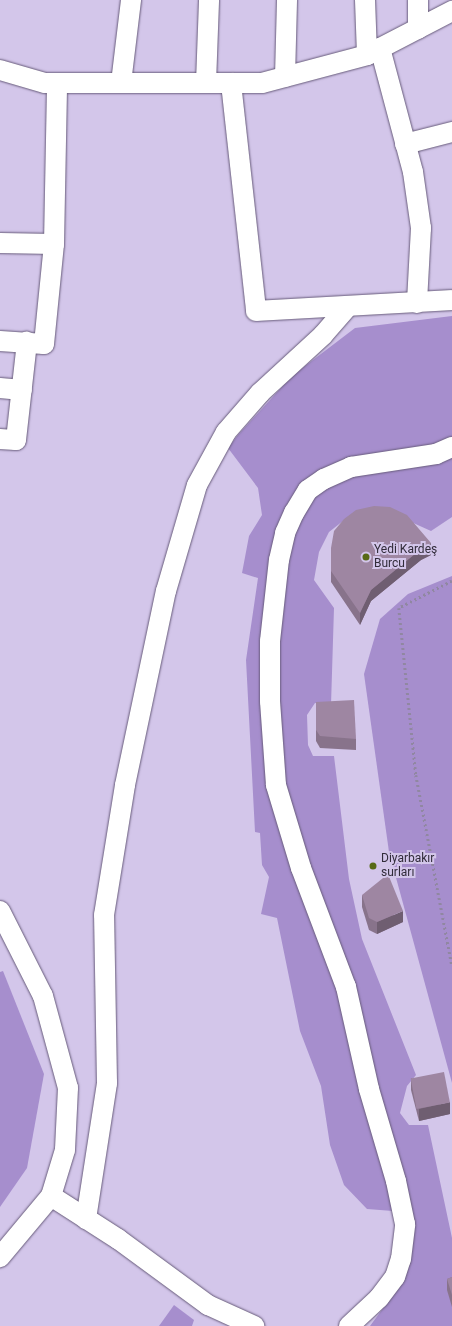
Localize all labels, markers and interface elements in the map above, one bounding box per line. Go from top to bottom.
place label: Yedi Kardeş Burcu [374,543,437,571]
marker: Yedi Kardeş Burcu [361,552,371,562]
place label: Diyarbakır surları [381,852,434,880]
marker: Diyarbakır surları [368,861,378,871]

